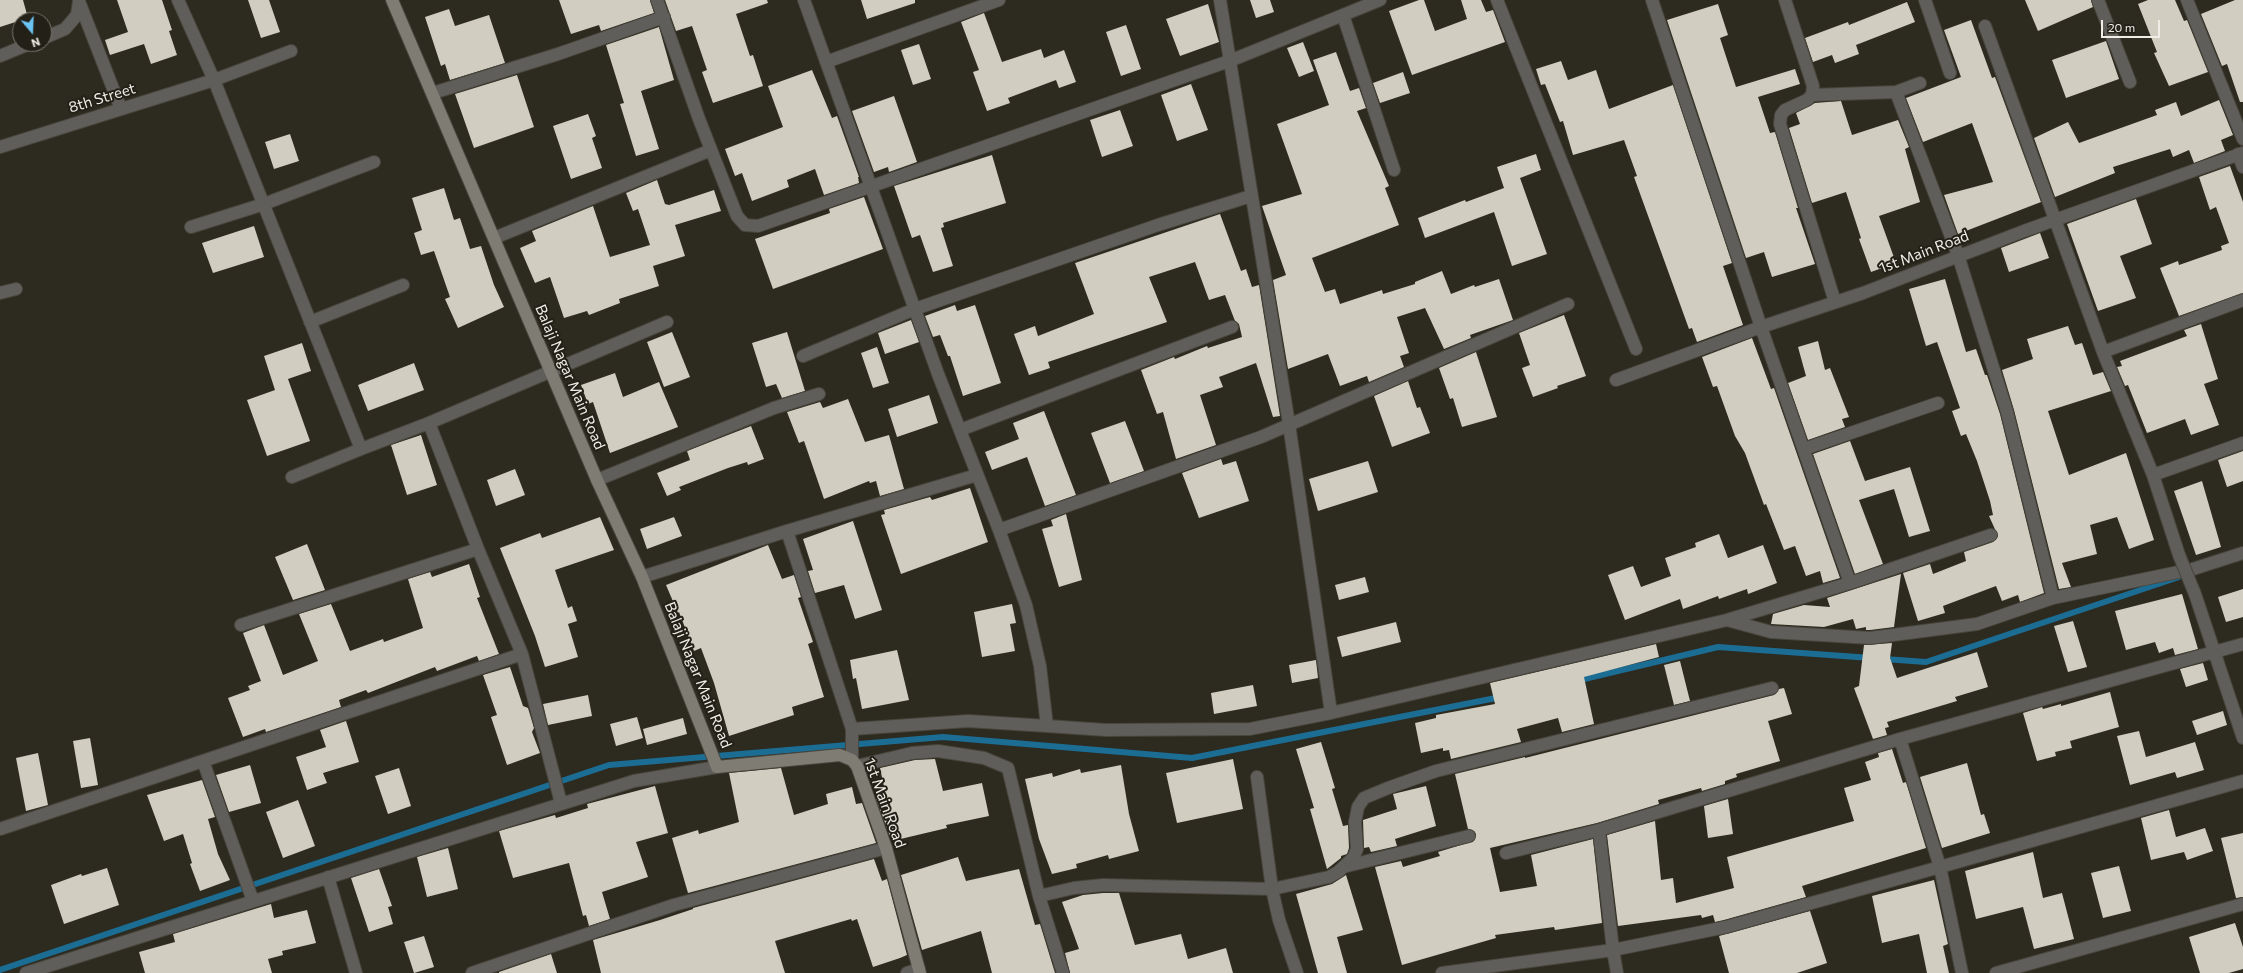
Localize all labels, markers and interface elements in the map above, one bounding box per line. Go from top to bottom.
north arrow [12,12,52,52]
scale bar [2103,12,2162,38]
text: 20 m [2108,20,2135,34]
text: N [30,35,42,50]
street label: 8th Street [66,79,138,117]
street label: 1st Main Road [1877,227,1971,277]
street label: Balaji Nagar Main Road [531,302,609,452]
street label: Balaji Nagar Main Road [660,599,736,751]
street label: 1st Main Road [860,755,910,851]

